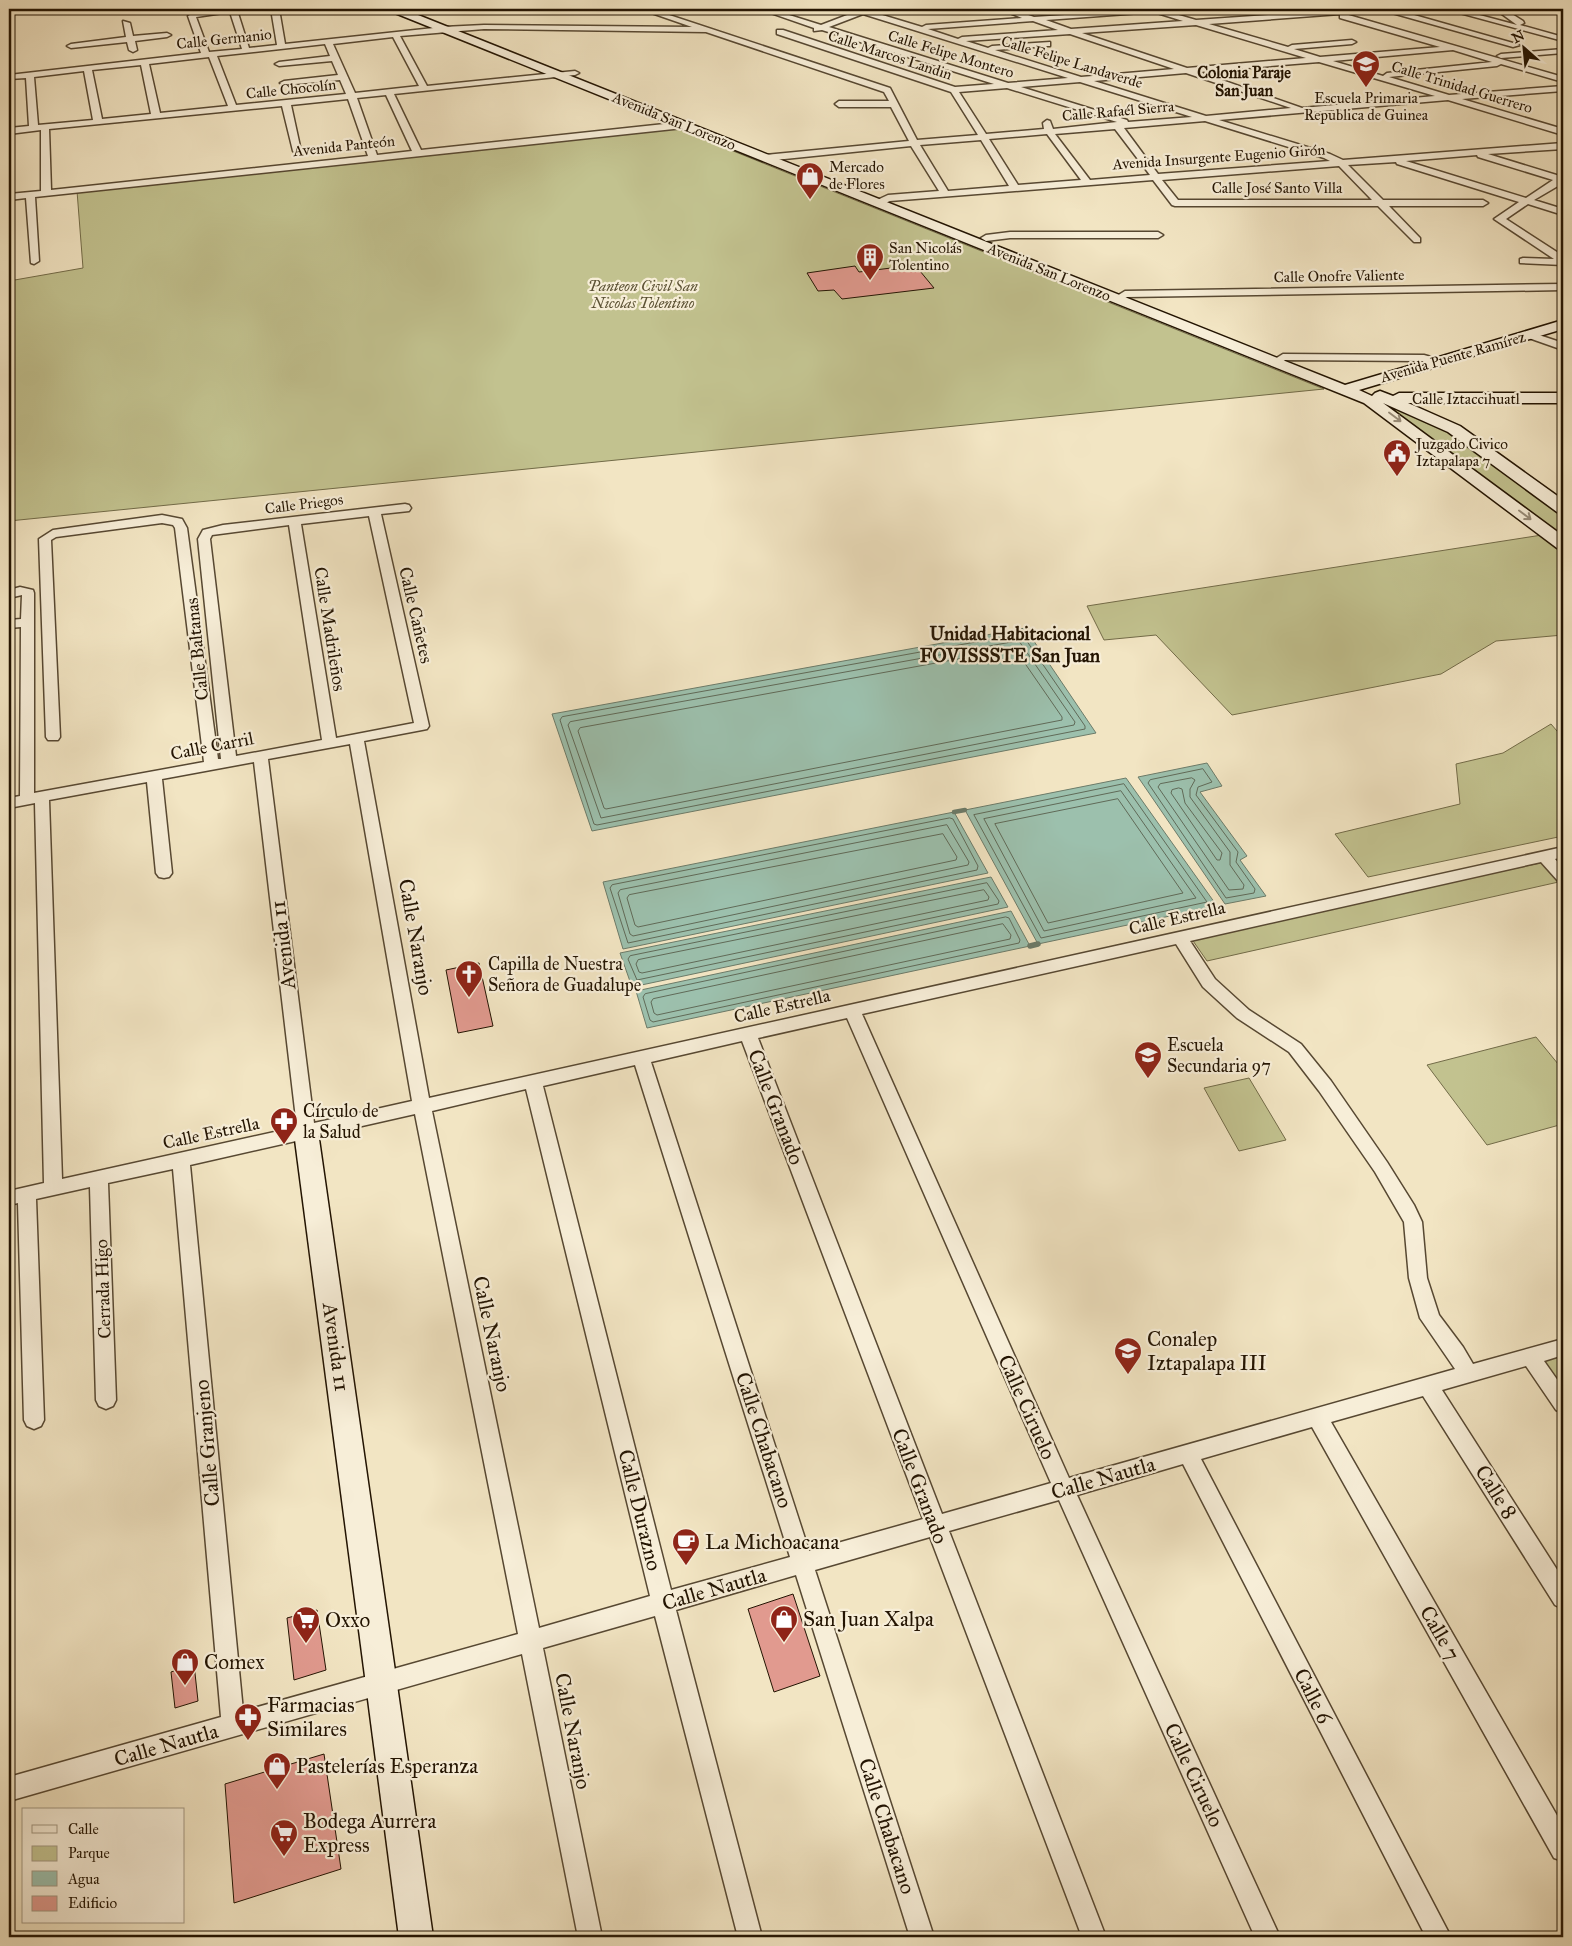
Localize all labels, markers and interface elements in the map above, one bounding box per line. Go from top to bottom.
north arrow [1500,22,1550,72]
street label: Calle Germanio [175,25,273,53]
street label: Calle Marcos Landin [826,26,954,84]
street label: Calle Felipe Montero [886,26,1016,82]
text: N [1509,27,1528,47]
street label: Calle Felipe Landaverde [999,32,1145,92]
school or university icon: Escuela Primaria Republica de Guinea [1351,49,1381,88]
street label: Calle Trinidad Guerrero [1389,57,1535,117]
district label: Colonia Paraje San Juan [1197,63,1291,101]
street label: Calle Chocolín [245,75,337,103]
street label: Avenida San Lorenzo [609,88,739,154]
place label: Escuela Primaria Republica de Guinea [1304,89,1429,124]
street label: Calle Rafaél Sierra [1061,97,1175,125]
street label: Avenida Panteón [291,132,396,160]
street label: Avenida Insurgente Eugenio Girón [1111,141,1326,173]
place label: Mercado de Flores [829,158,885,193]
shop icon: Mercado de Flores [795,161,825,200]
street label: Calle José Santo Villa [1212,179,1343,198]
place label: San Nicolás Tolentino [889,239,962,274]
street label: Avenida San Lorenzo [984,239,1114,305]
building icon: San Nicolás Tolentino [855,242,885,281]
street label: Calle Onofre Valiente [1273,266,1405,286]
park label: Panteon Civil San Nicolas Tolentino [588,277,698,312]
street label: Avenida Puente Ramírez [1377,328,1528,387]
street label: Calle Iztaccihuatl [1412,390,1521,408]
one-way arrow [1388,412,1401,423]
place label: Juzgado Civico Iztapalapa 7 [1414,435,1508,470]
public building icon: Juzgado Civico Iztapalapa 7 [1382,438,1412,477]
street label: Calle Priegos [264,490,344,518]
one-way arrow [1518,510,1532,520]
street label: Calle Madrileños [309,565,351,693]
street label: Calle Cañetes [394,565,438,665]
street label: Calle Baltanas [181,597,213,701]
district label: Unidad Habitacional FOVISSSTE San Juan [920,622,1101,668]
street label: Calle Carril [169,727,256,765]
street label: Calle Naranjo [393,877,439,998]
street label: Calle Estrella [1127,896,1228,940]
street label: Avenida 11 [265,899,301,992]
place label: Capilla de Nuestra Señora de Guadalupe [488,953,641,996]
church icon: Capilla de Nuestra Señora de Guadalupe [454,959,484,998]
street label: Calle Estrella [732,984,833,1028]
place label: Escuela Secundaria 97 [1167,1034,1271,1077]
school or university icon: Escuela Secundaria 97 [1133,1040,1163,1079]
street label: Calle Granado [742,1046,810,1169]
place label: Círculo de la Salud [303,1100,378,1143]
pharmacy icon: Círculo de la Salud [269,1106,299,1145]
street label: Calle Estrella [161,1112,262,1154]
street label: Cerrada Higo [90,1239,117,1339]
street label: Calle Naranjo [467,1274,517,1395]
street label: Avenida 11 [317,1300,355,1393]
place label: Conalep Iztapalapa III [1147,1326,1267,1376]
school or university icon: Conalep Iztapalapa III [1113,1336,1143,1375]
street label: Calle Ciruelo [992,1351,1062,1464]
street label: Calle Chabacano [730,1369,798,1512]
street label: Calle Granjeno [188,1378,225,1507]
street label: Calle Granado [886,1425,954,1548]
street label: Calle Durazno [612,1447,668,1574]
street label: Calle Nautla [1048,1451,1158,1505]
street label: Calle 8 [1469,1460,1523,1524]
cafe icon: La Michoacana [671,1527,701,1566]
place label: La Michoacana [705,1529,839,1555]
street label: Calle Nautla [659,1562,769,1616]
street label: Calle 7 [1414,1601,1466,1665]
shop icon: San Juan Xalpa [769,1604,799,1643]
supermarket icon: Oxxo [291,1605,321,1644]
place label: San Juan Xalpa [803,1606,934,1632]
place label: Oxxo [325,1607,370,1633]
shop icon: Comex [170,1647,200,1686]
place label: Comex [204,1649,265,1675]
street label: Calle 6 [1288,1664,1338,1729]
street label: Calle Naranjo [549,1671,597,1792]
place label: Farmacias Similares [267,1692,355,1742]
pharmacy icon: Farmacias Similares [233,1702,263,1741]
street label: Calle Nautla [111,1718,221,1772]
street label: Calle Ciruelo [1159,1719,1230,1832]
shop icon: Pastelerías Esperanza [262,1751,292,1790]
place label: Pastelerías Esperanza [296,1753,478,1779]
street label: Calle Chabacano [853,1755,921,1898]
legend [22,1808,185,1924]
place label: Bodega Aurrera Express [303,1808,436,1858]
supermarket icon: Bodega Aurrera Express [269,1818,299,1857]
text: Calle [68,1820,99,1838]
text: Parque [68,1844,110,1863]
text: Agua [67,1870,100,1888]
text: Edificio [68,1894,117,1912]

